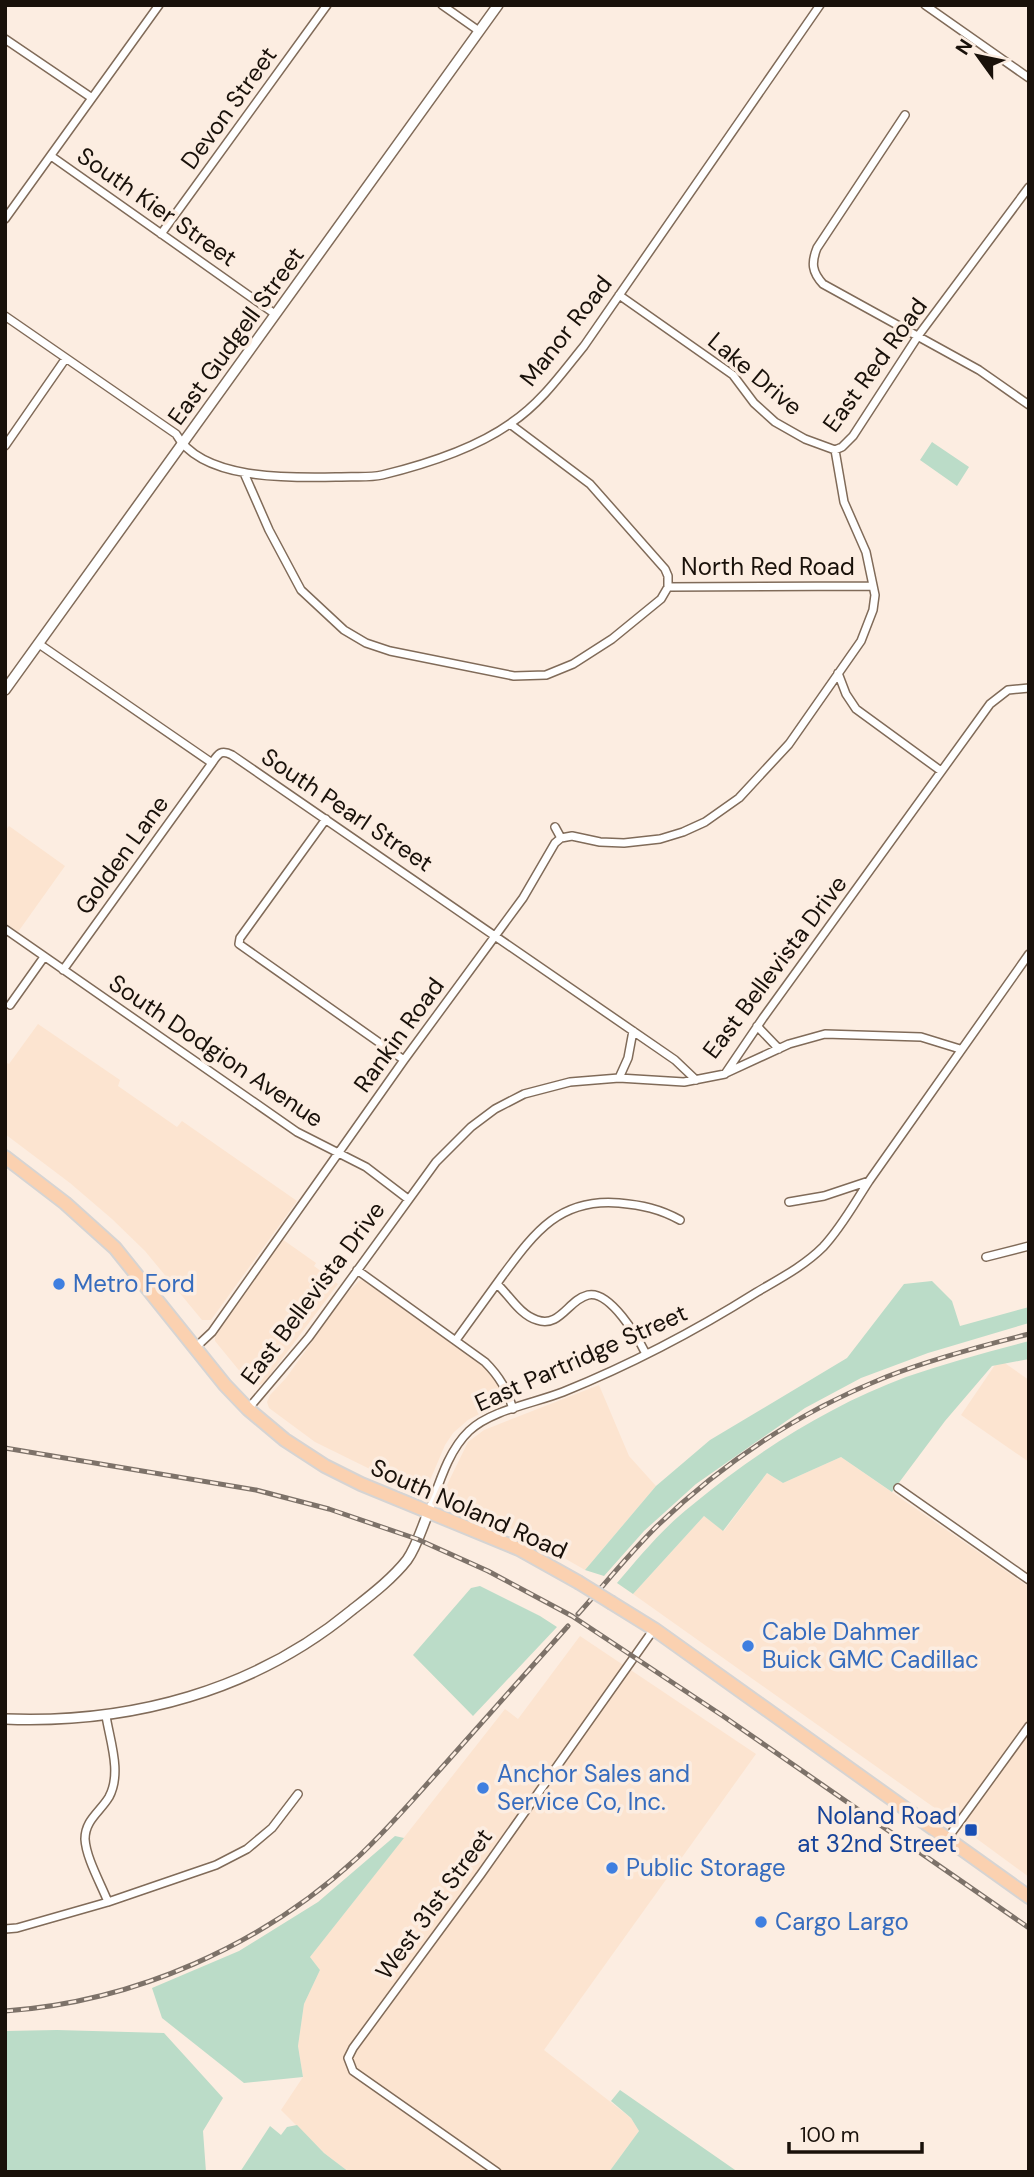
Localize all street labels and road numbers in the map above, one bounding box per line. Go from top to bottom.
street label: Devon Street [174,40,283,175]
street label: South Kier Street [71,140,243,273]
street label: East Gudgell Street [161,241,311,431]
street label: Manor Road [513,269,619,392]
street label: East Red Road [816,292,934,438]
street label: Lake Drive [702,325,809,422]
street label: North Red Road [681,551,855,582]
street label: South Pearl Street [256,741,439,878]
street label: Golden Lane [68,789,175,920]
street label: East Bellevista Drive [696,869,854,1064]
street label: South Dodgion Avenue [103,967,330,1134]
street label: Rankin Road [346,971,451,1098]
street label: East Bellevista Drive [234,1195,392,1390]
street label: East Partridge Street [470,1297,692,1418]
street label: South Noland Road [366,1451,572,1566]
street label: West 31st Street [368,1822,499,1985]

